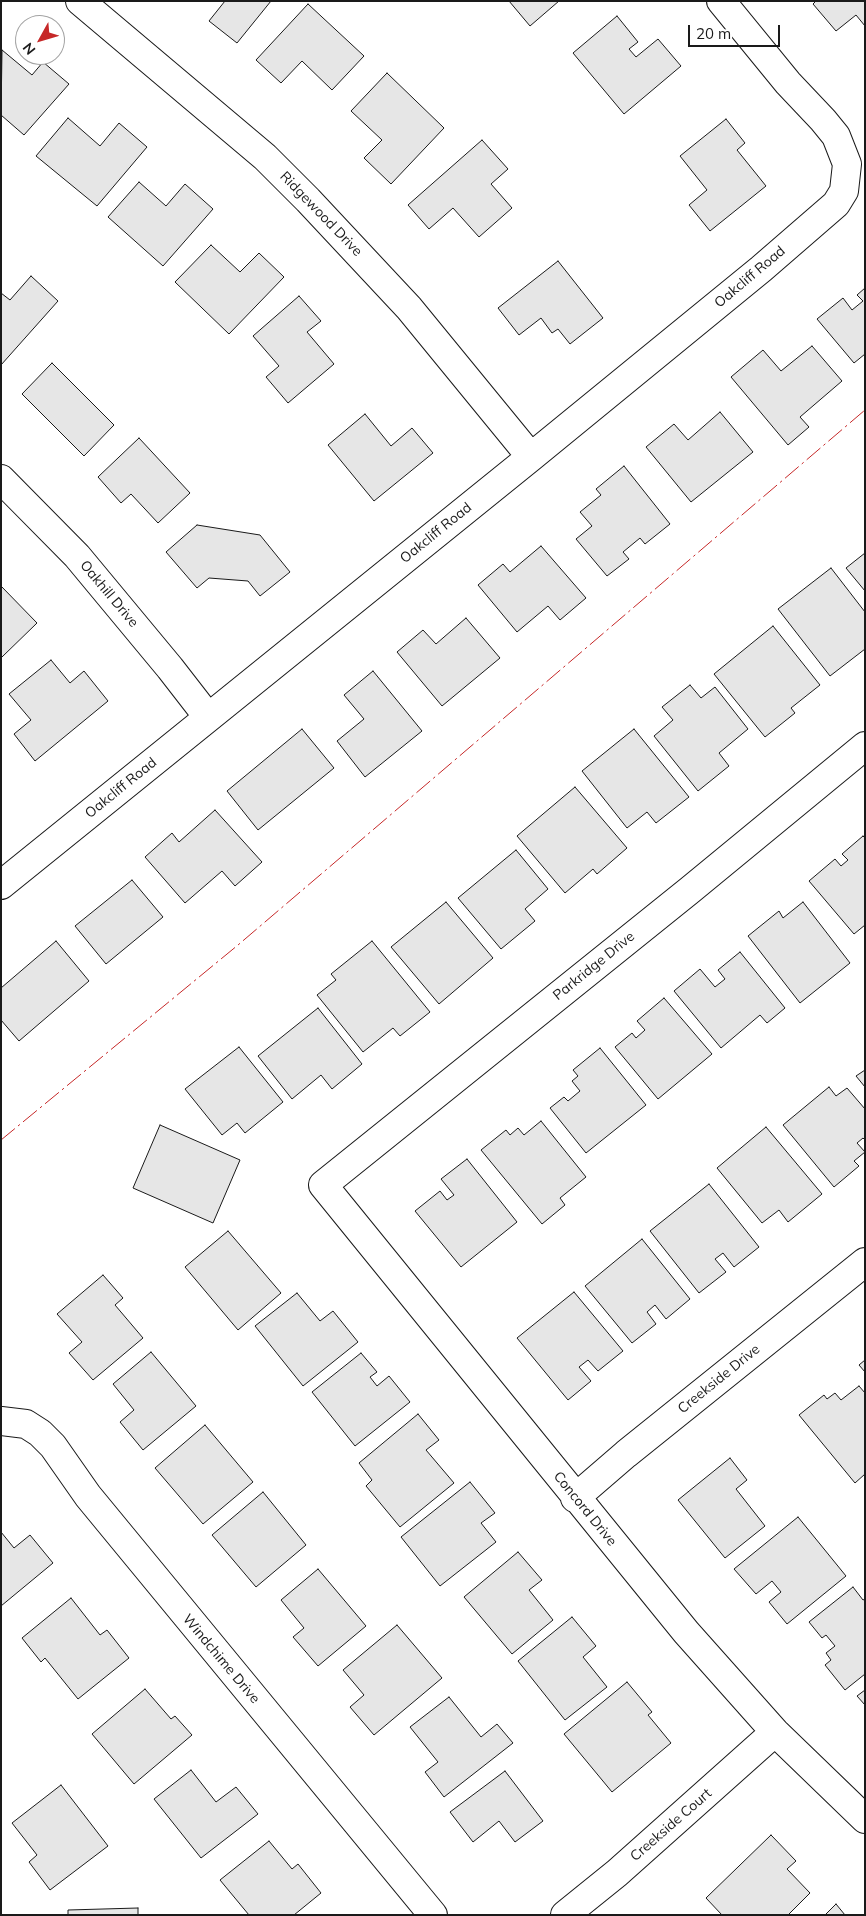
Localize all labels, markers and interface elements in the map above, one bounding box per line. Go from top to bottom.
north arrow [15,15,65,65]
scale bar [691,15,784,47]
text: 20 m [696,24,731,43]
text: N [19,39,39,59]
street label: Ridgewood Drive [276,168,366,260]
street label: Oakcliff Road [711,243,789,311]
street label: Oakcliff Road [397,499,475,567]
street label: Oakhill Drive [76,557,142,631]
street label: Oakcliff Road [82,754,160,822]
street label: Parkridge Drive [550,928,638,1004]
street label: Creekside Drive [675,1341,763,1417]
street label: Concord Drive [550,1468,620,1550]
street label: Windchime Drive [179,1611,263,1707]
street label: Creekside Court [627,1785,715,1865]

